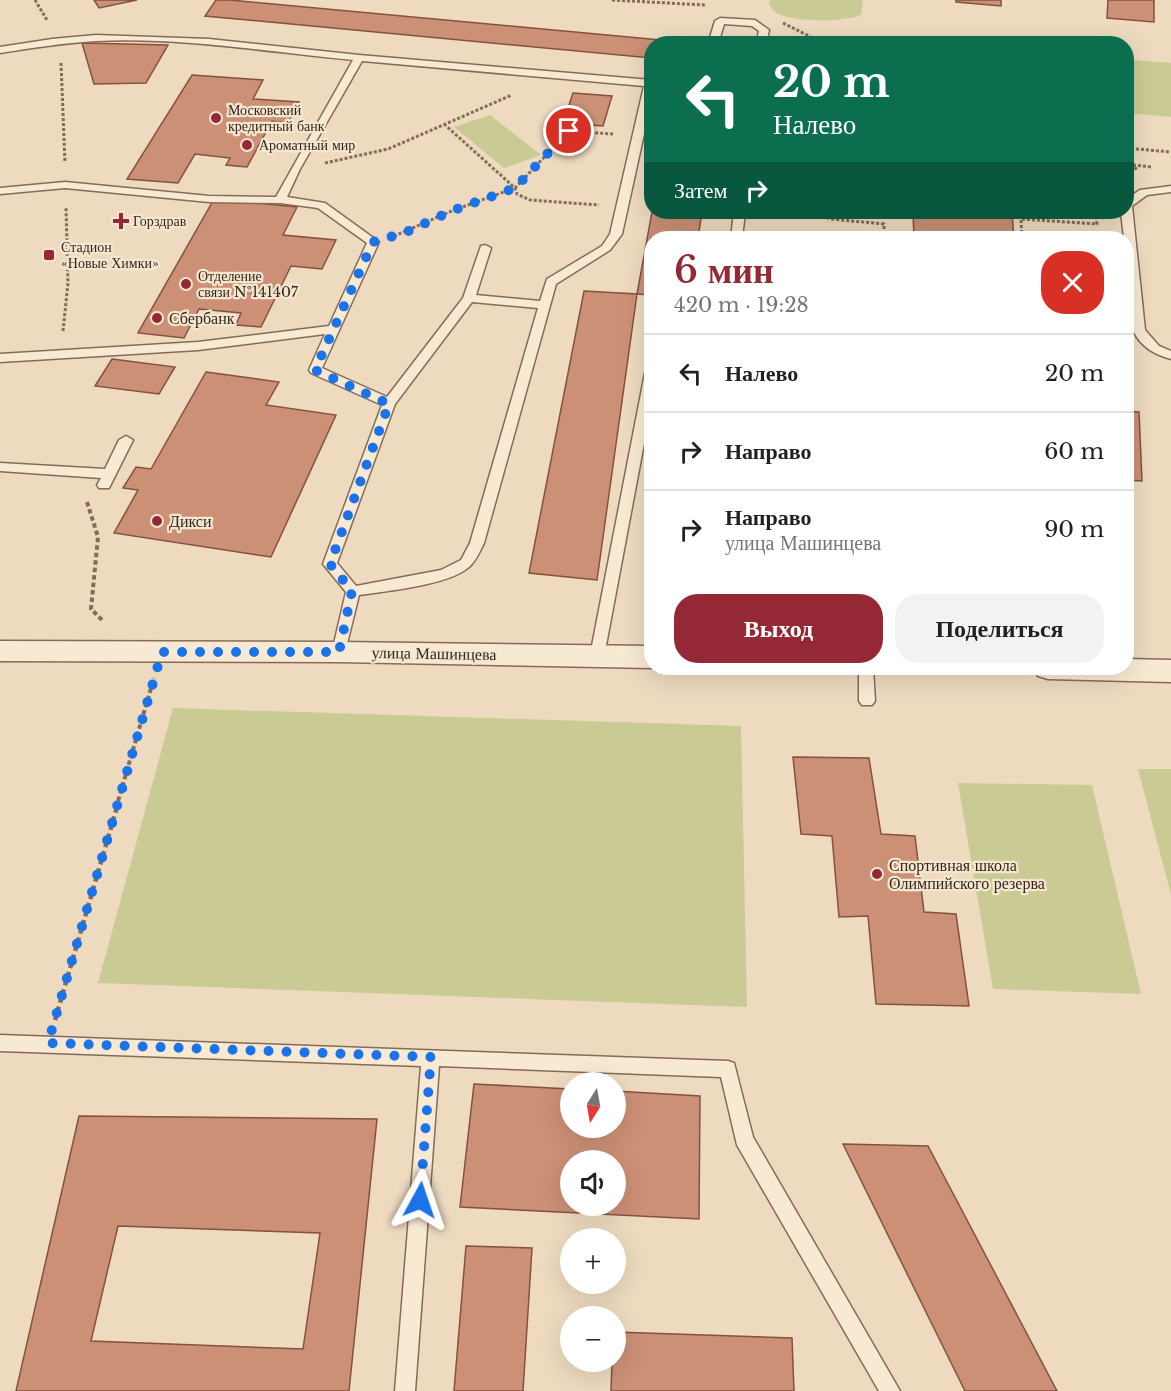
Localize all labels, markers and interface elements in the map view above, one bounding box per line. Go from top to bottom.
text: 20 m [773,56,890,108]
icon: left [674,60,752,138]
place label: Московский кредитный банк [228,101,325,135]
pin [543,105,594,156]
text: Налево [773,108,856,141]
marker: Московский кредитный банк [209,111,223,125]
icon: arrive [552,114,585,147]
place label: Ароматный мир [259,136,355,154]
marker: Ароматный мир [240,138,254,152]
icon: right [740,174,773,207]
text: Затем [674,177,728,204]
place label: Горздрав [133,212,187,230]
marker: Горздрав [114,214,128,228]
place label: Стадион «Новые Химки» [61,238,159,272]
marker: Стадион «Новые Химки» [42,248,56,262]
text: 6 мин [674,248,774,293]
button: close [1041,251,1104,314]
place label: Отделение связи №141407 [198,267,299,301]
marker: Отделение связи №141407 [179,277,193,291]
text: 420 m · 19:28 [674,293,809,317]
place label: Сбербанк [169,308,235,328]
marker: Сбербанк [150,311,164,325]
icon: left [674,357,707,390]
text: Налево [725,360,798,387]
text: 20 m [1045,360,1104,387]
icon: right [674,435,707,468]
text: Направо [725,438,811,465]
text: 60 m [1044,438,1104,465]
text: Направо [725,504,811,531]
place label: Дикси [169,511,212,531]
icon: right [674,513,707,546]
marker: Дикси [150,514,164,528]
text: 90 m [1044,516,1104,543]
text: улица Машинцева [725,531,881,555]
button: Выход [674,594,883,663]
button: Поделиться [895,594,1104,663]
street label: улица Машинцева [371,642,497,664]
place label: Спортивная школа Олимпийского резерва [889,855,1045,893]
marker: Спортивная школа Олимпийского резерва [870,867,884,881]
north arrow [560,1072,626,1138]
map controls [560,1072,626,1372]
button: sound [560,1150,626,1216]
position arrow [388,1168,452,1232]
button: + [560,1228,626,1294]
button: − [560,1306,626,1372]

